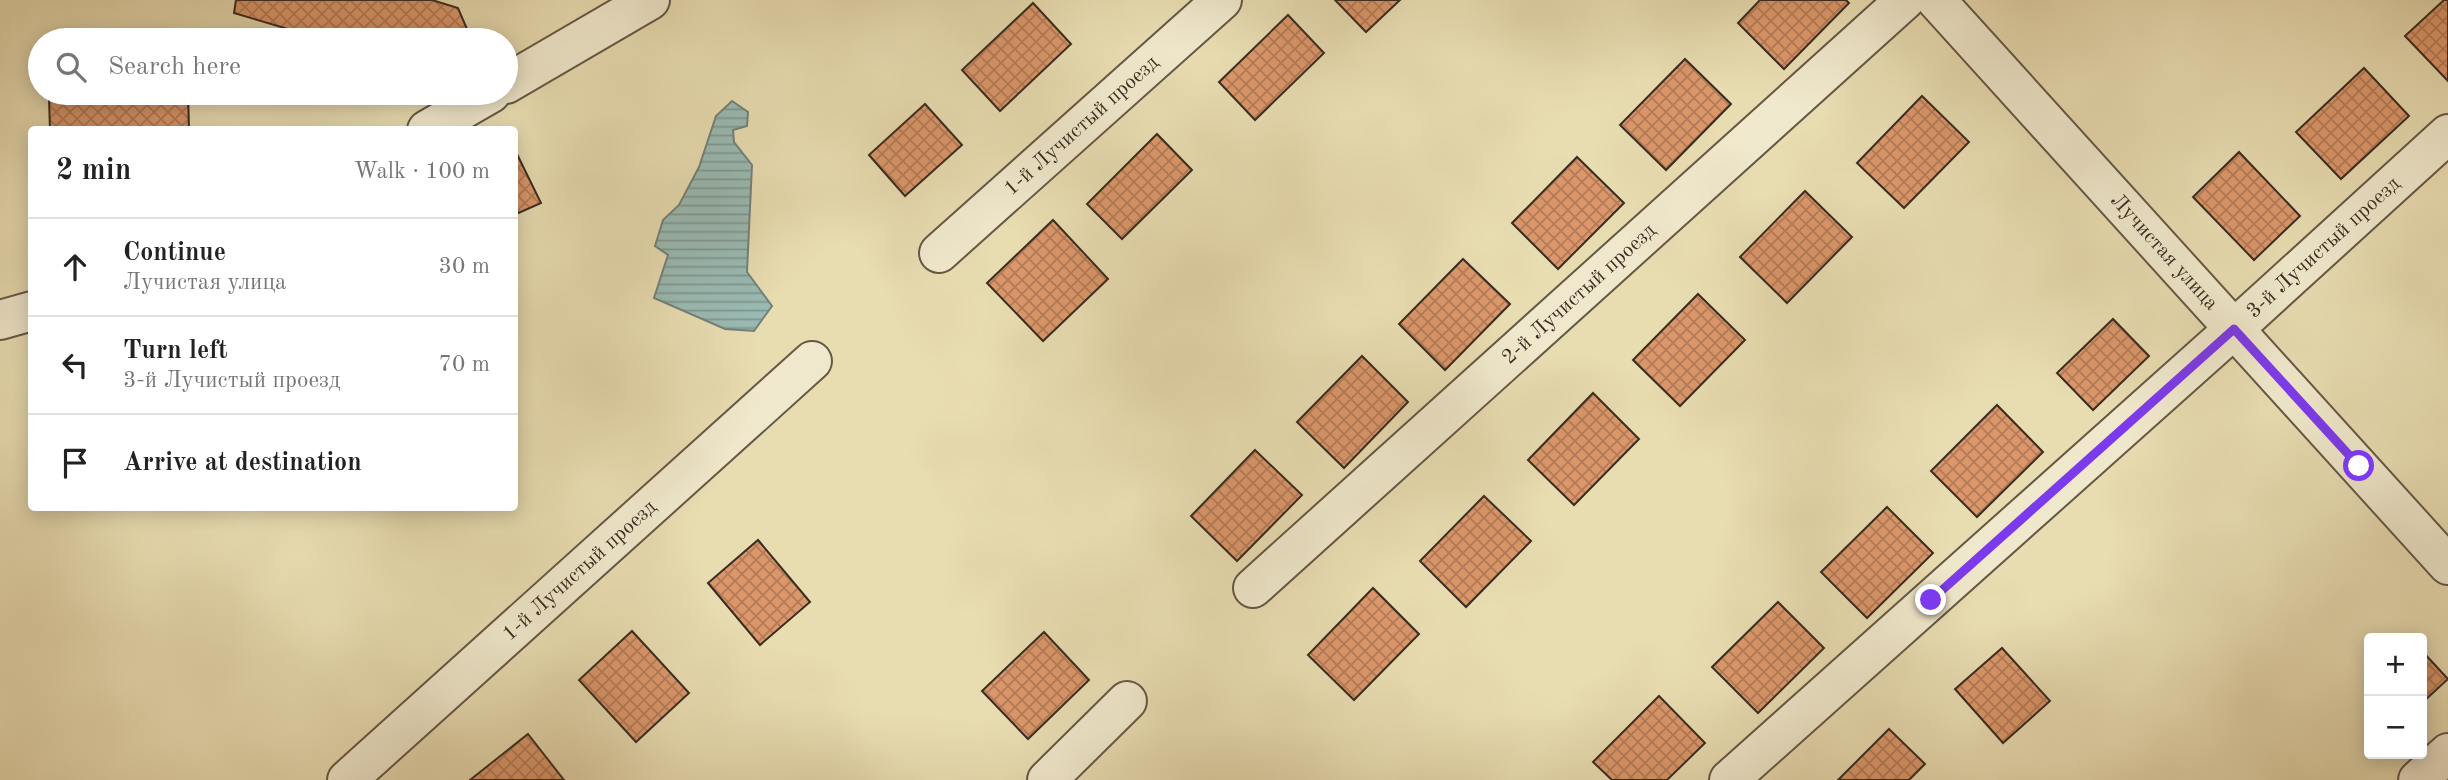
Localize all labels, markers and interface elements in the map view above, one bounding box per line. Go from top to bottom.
search box [28,28,518,105]
icon: search [52,48,90,86]
street label: 1-й Лучистый проезд [1000,51,1163,200]
text: Search here [108,54,241,80]
text: 2 min [56,156,131,186]
text: Walk · 100 m [354,160,490,183]
street label: 3-й Лучистый проезд [2243,172,2404,322]
street label: Лучистая улица [2106,190,2222,314]
street label: 2-й Лучистый проезд [1498,219,1660,368]
text: Continue [123,240,226,266]
icon: ahead [56,248,94,286]
text: 30 m [439,255,490,278]
text: Лучистая улица [123,271,286,294]
text: Turn left [123,338,228,364]
icon: left [56,346,94,384]
text: 70 m [439,353,490,376]
text: 3-й Лучистый проезд [123,369,340,392]
icon: arrive [56,444,94,482]
text: Arrive at destination [123,450,362,476]
route start [2343,450,2374,481]
street label: 1-й Лучистый проезд [499,496,661,645]
route end [1915,584,1946,615]
map controls [2364,633,2427,759]
button: + [2364,633,2427,696]
button: − [2364,696,2427,759]

